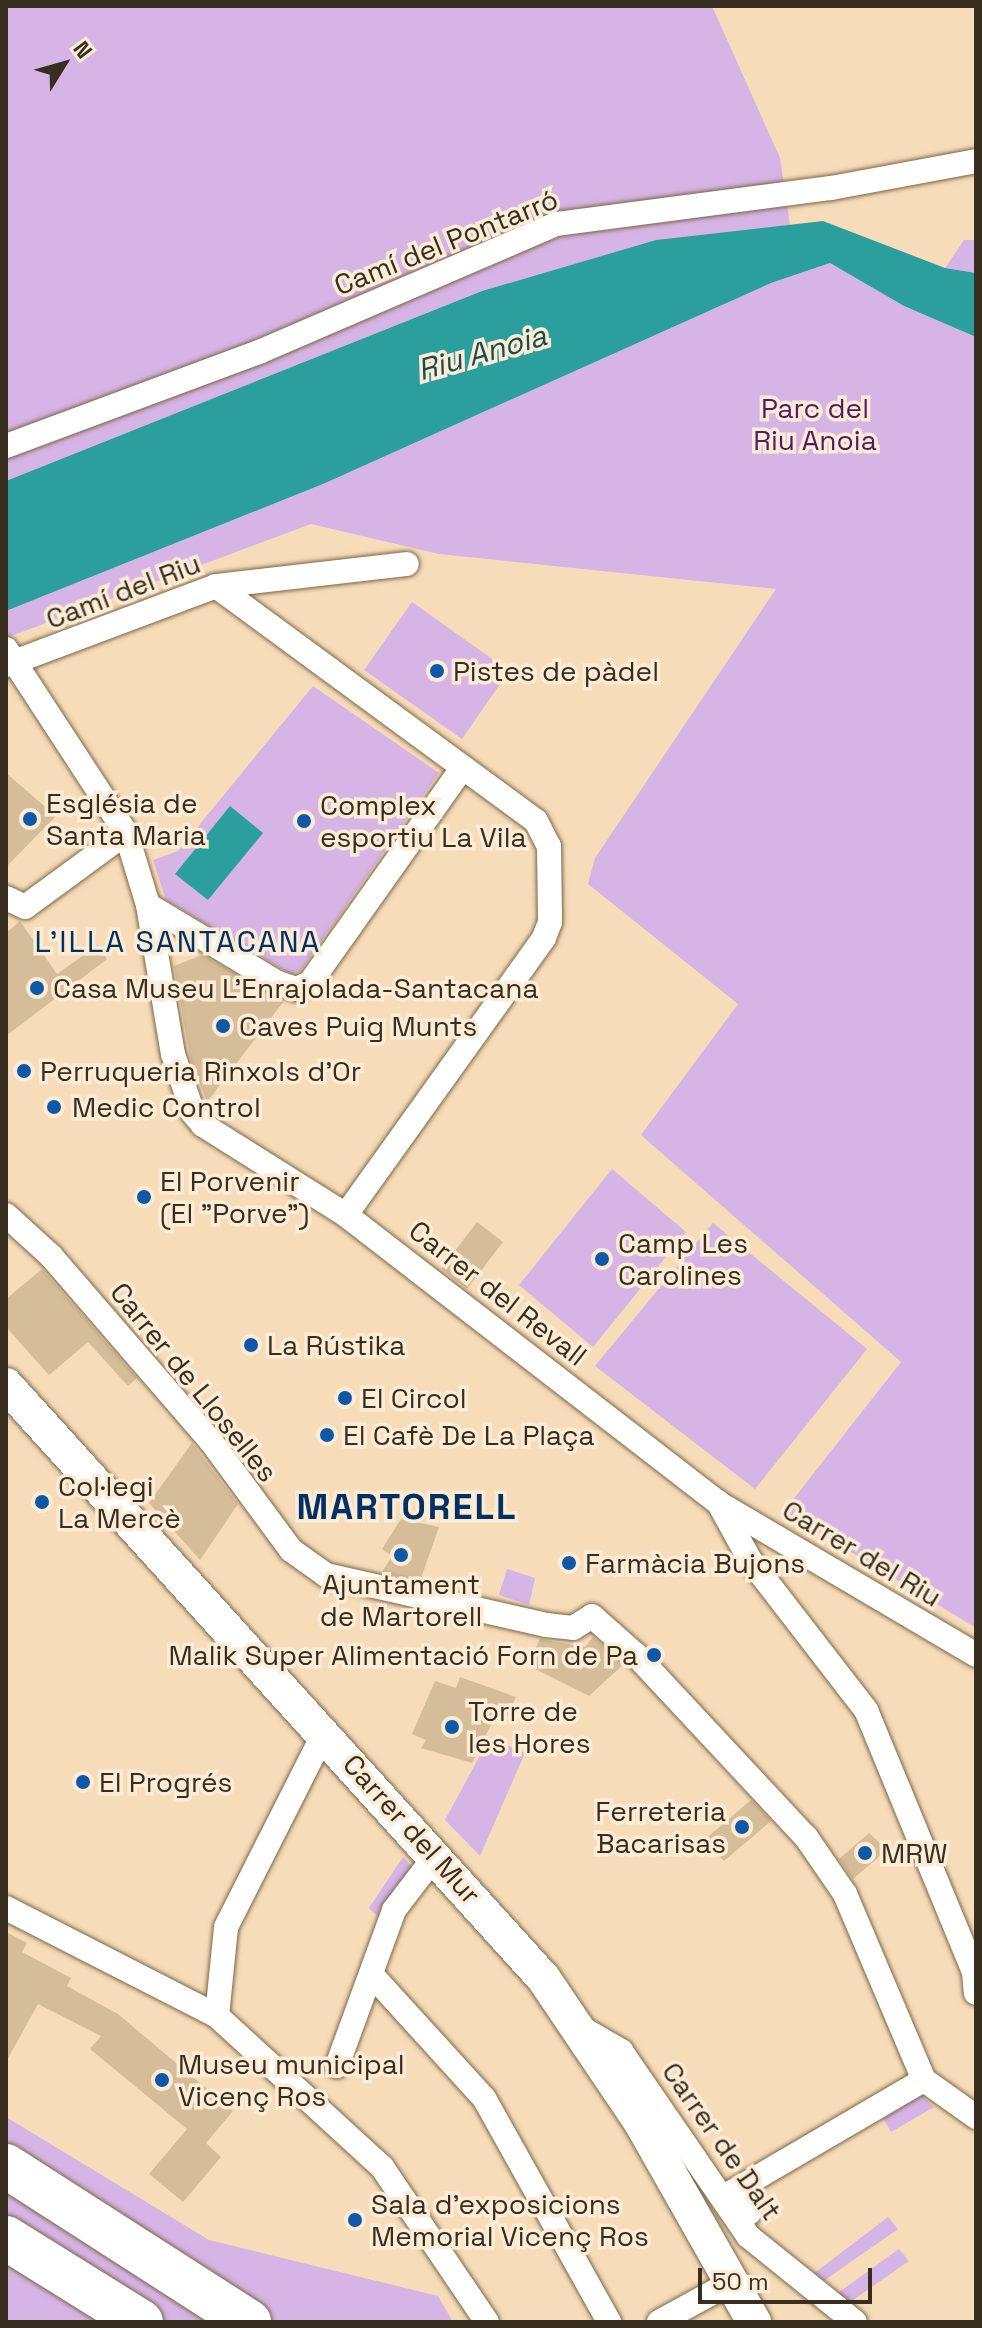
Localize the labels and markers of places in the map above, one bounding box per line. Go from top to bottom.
place label: Pistes de pàdel [453,654,659,688]
marker: Pistes de pàdel [428,662,446,680]
place label: Església de Santa Maria [46,786,206,852]
place label: Complex esportiu La Vila [320,788,527,854]
marker: Església de Santa Maria [21,810,39,828]
marker: Complex esportiu La Vila [295,812,313,830]
place label: Casa Museu L'Enrajolada-Santacana [53,971,538,1005]
marker: Casa Museu L'Enrajolada-Santacana [28,979,46,997]
place label: Caves Puig Munts [239,1009,477,1043]
marker: Caves Puig Munts [214,1017,232,1035]
place label: Perruqueria Rinxols d'Or [40,1054,361,1088]
marker: Perruqueria Rinxols d'Or [15,1062,33,1080]
place label: Medic Control [72,1090,261,1124]
marker: Medic Control [43,1096,65,1118]
place label: El Porvenir (El "Porve") [160,1164,309,1230]
marker: El Porvenir (El "Porve") [135,1188,153,1206]
place label: Camp Les Carolines [618,1226,748,1292]
marker: Camp Les Carolines [593,1250,611,1268]
place label: La Rústika [267,1328,405,1362]
marker: La Rústika [242,1336,260,1354]
place label: El Circol [361,1381,467,1415]
marker: El Circol [336,1389,354,1407]
place label: El Cafè De La Plaça [343,1418,595,1452]
marker: El Cafè De La Plaça [318,1426,336,1444]
place label: Col·legi La Mercè [58,1469,181,1535]
marker: Col·legi La Mercè [33,1493,51,1511]
marker: Ajuntament de Martorell [392,1546,410,1564]
place label: Farmàcia Bujons [585,1546,805,1580]
marker: Farmàcia Bujons [560,1554,578,1572]
place label: Ajuntament de Martorell [320,1567,482,1633]
place label: Malik Super Alimentació Forn de Pa [168,1638,638,1672]
marker: Malik Super Alimentació Forn de Pa [645,1646,663,1664]
place label: Torre de les Hores [468,1694,590,1760]
marker: Torre de les Hores [443,1718,461,1736]
place label: El Progrés [99,1765,232,1799]
marker: El Progrés [74,1773,92,1791]
place label: Ferreteria Bacarisas [595,1794,726,1860]
marker: Ferreteria Bacarisas [733,1818,751,1836]
place label: MRW [881,1836,947,1870]
marker: MRW [856,1844,874,1862]
place label: Museu municipal Vicenç Ros [178,2047,405,2113]
marker: Museu municipal Vicenç Ros [153,2071,171,2089]
place label: Sala d'exposicions Memorial Vicenç Ros [371,2187,649,2253]
marker: Sala d'exposicions Memorial Vicenç Ros [346,2211,364,2229]

